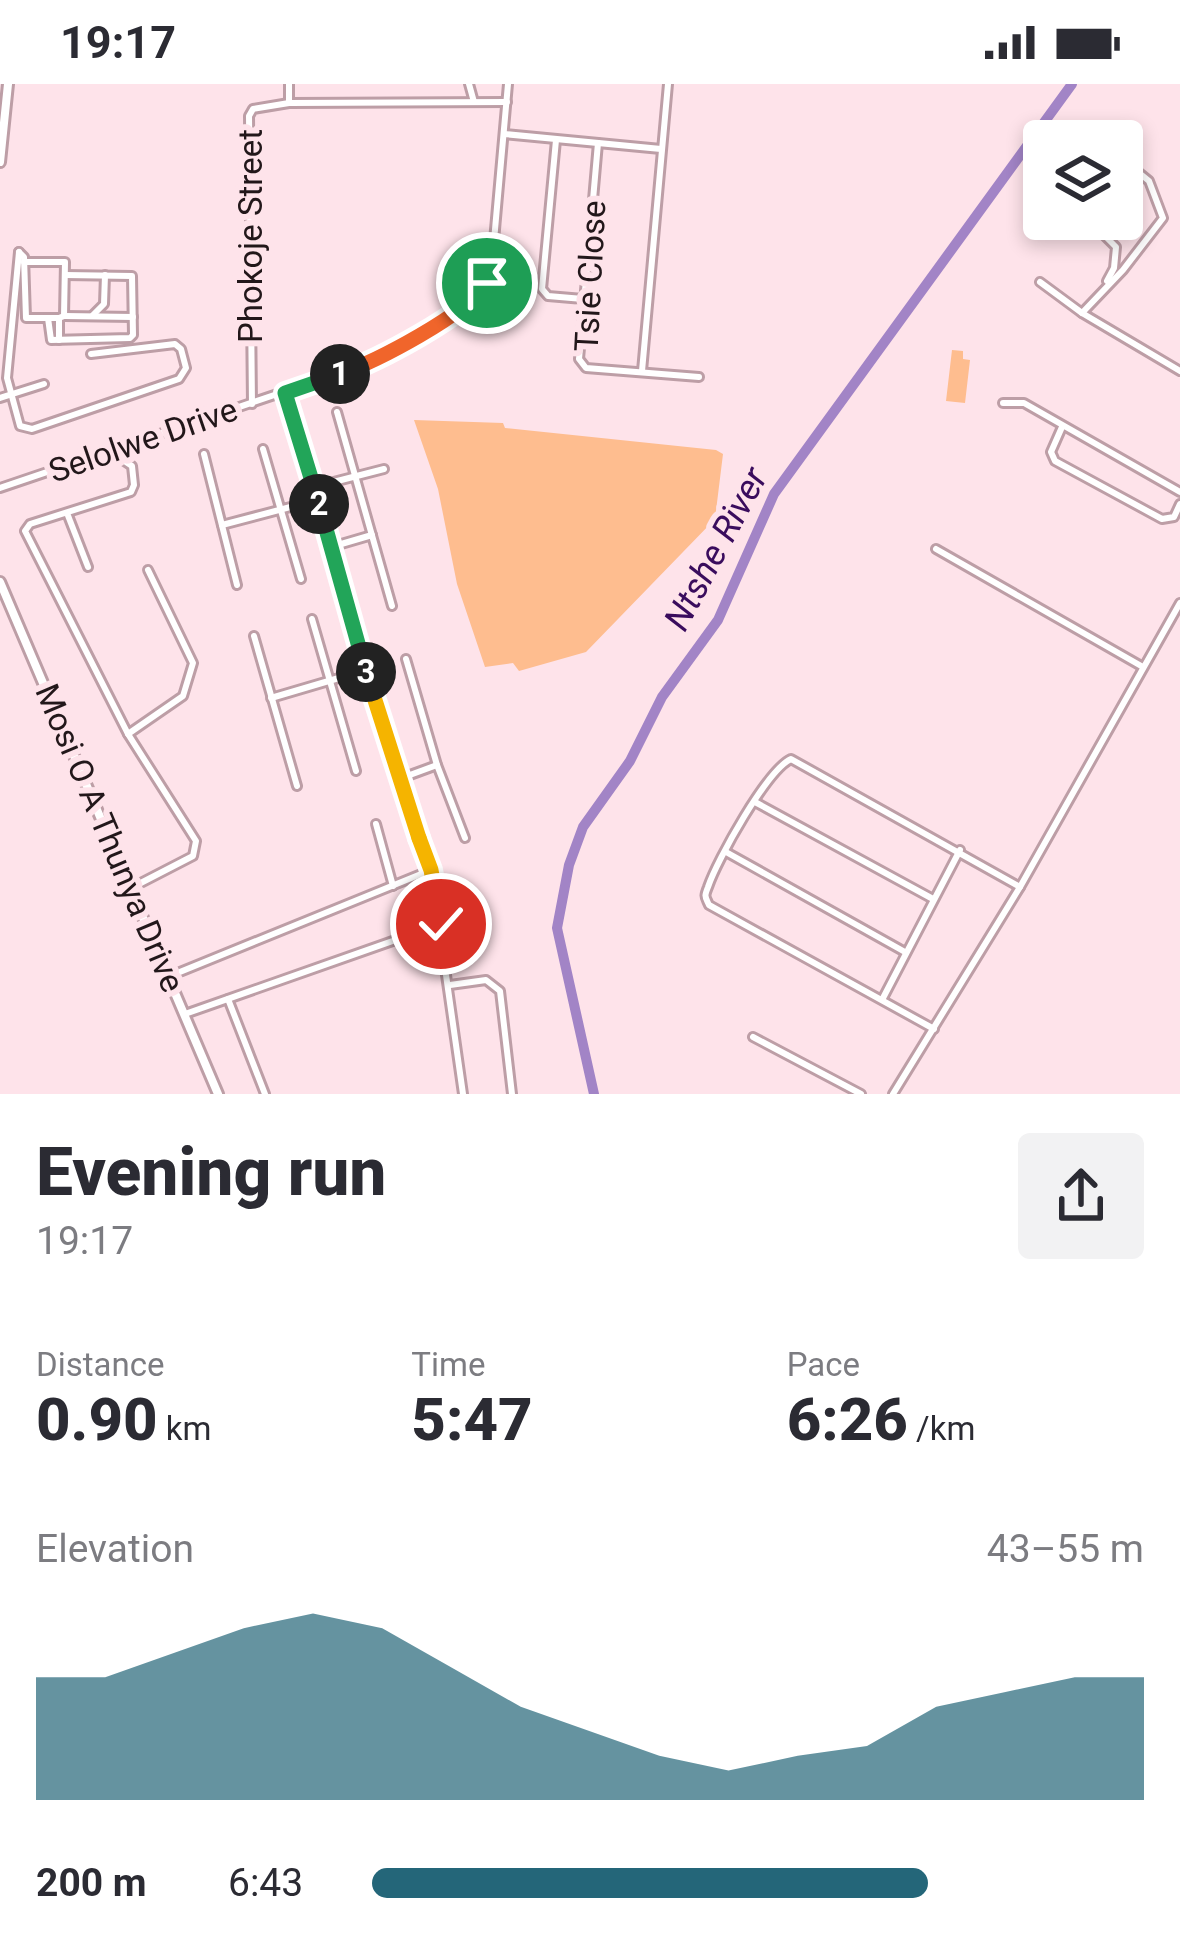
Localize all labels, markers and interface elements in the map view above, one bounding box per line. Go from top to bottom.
text: 19:17 [60,16,176,69]
map controls [1023,120,1143,240]
button: layers [1023,120,1143,240]
street label: Phokoje Street [231,129,270,343]
street label: Tsie Close [567,199,613,353]
pin [436,232,538,334]
icon: arrive [454,250,520,316]
pin: 1 [310,344,370,404]
text: 1 [331,354,349,393]
street label: Selolwe Drive [44,390,242,490]
water label: Ntshe River [656,460,777,637]
pin: 2 [289,474,349,534]
text: 2 [310,484,328,523]
pin: 3 [336,642,396,702]
text: 3 [357,652,375,691]
street label: Mosi O A Thunya Drive [27,678,193,998]
pin [390,873,492,975]
icon: check [408,891,474,957]
button: share [1018,1133,1144,1259]
text: Evening run [36,1134,387,1211]
text: 19:17 [36,1218,133,1264]
text: Distance [36,1345,164,1384]
text: Time [411,1345,485,1384]
text: Pace [787,1345,860,1384]
text: 0.90 [36,1384,158,1455]
text: 5:47 [411,1384,533,1455]
text: 6:26 [787,1384,908,1455]
text: km [158,1409,211,1448]
text: /km [908,1409,975,1448]
text: Elevation [36,1526,194,1572]
text: 43–55 m [987,1526,1144,1572]
text: 200 m [36,1860,147,1906]
text: 6:43 [228,1860,303,1906]

